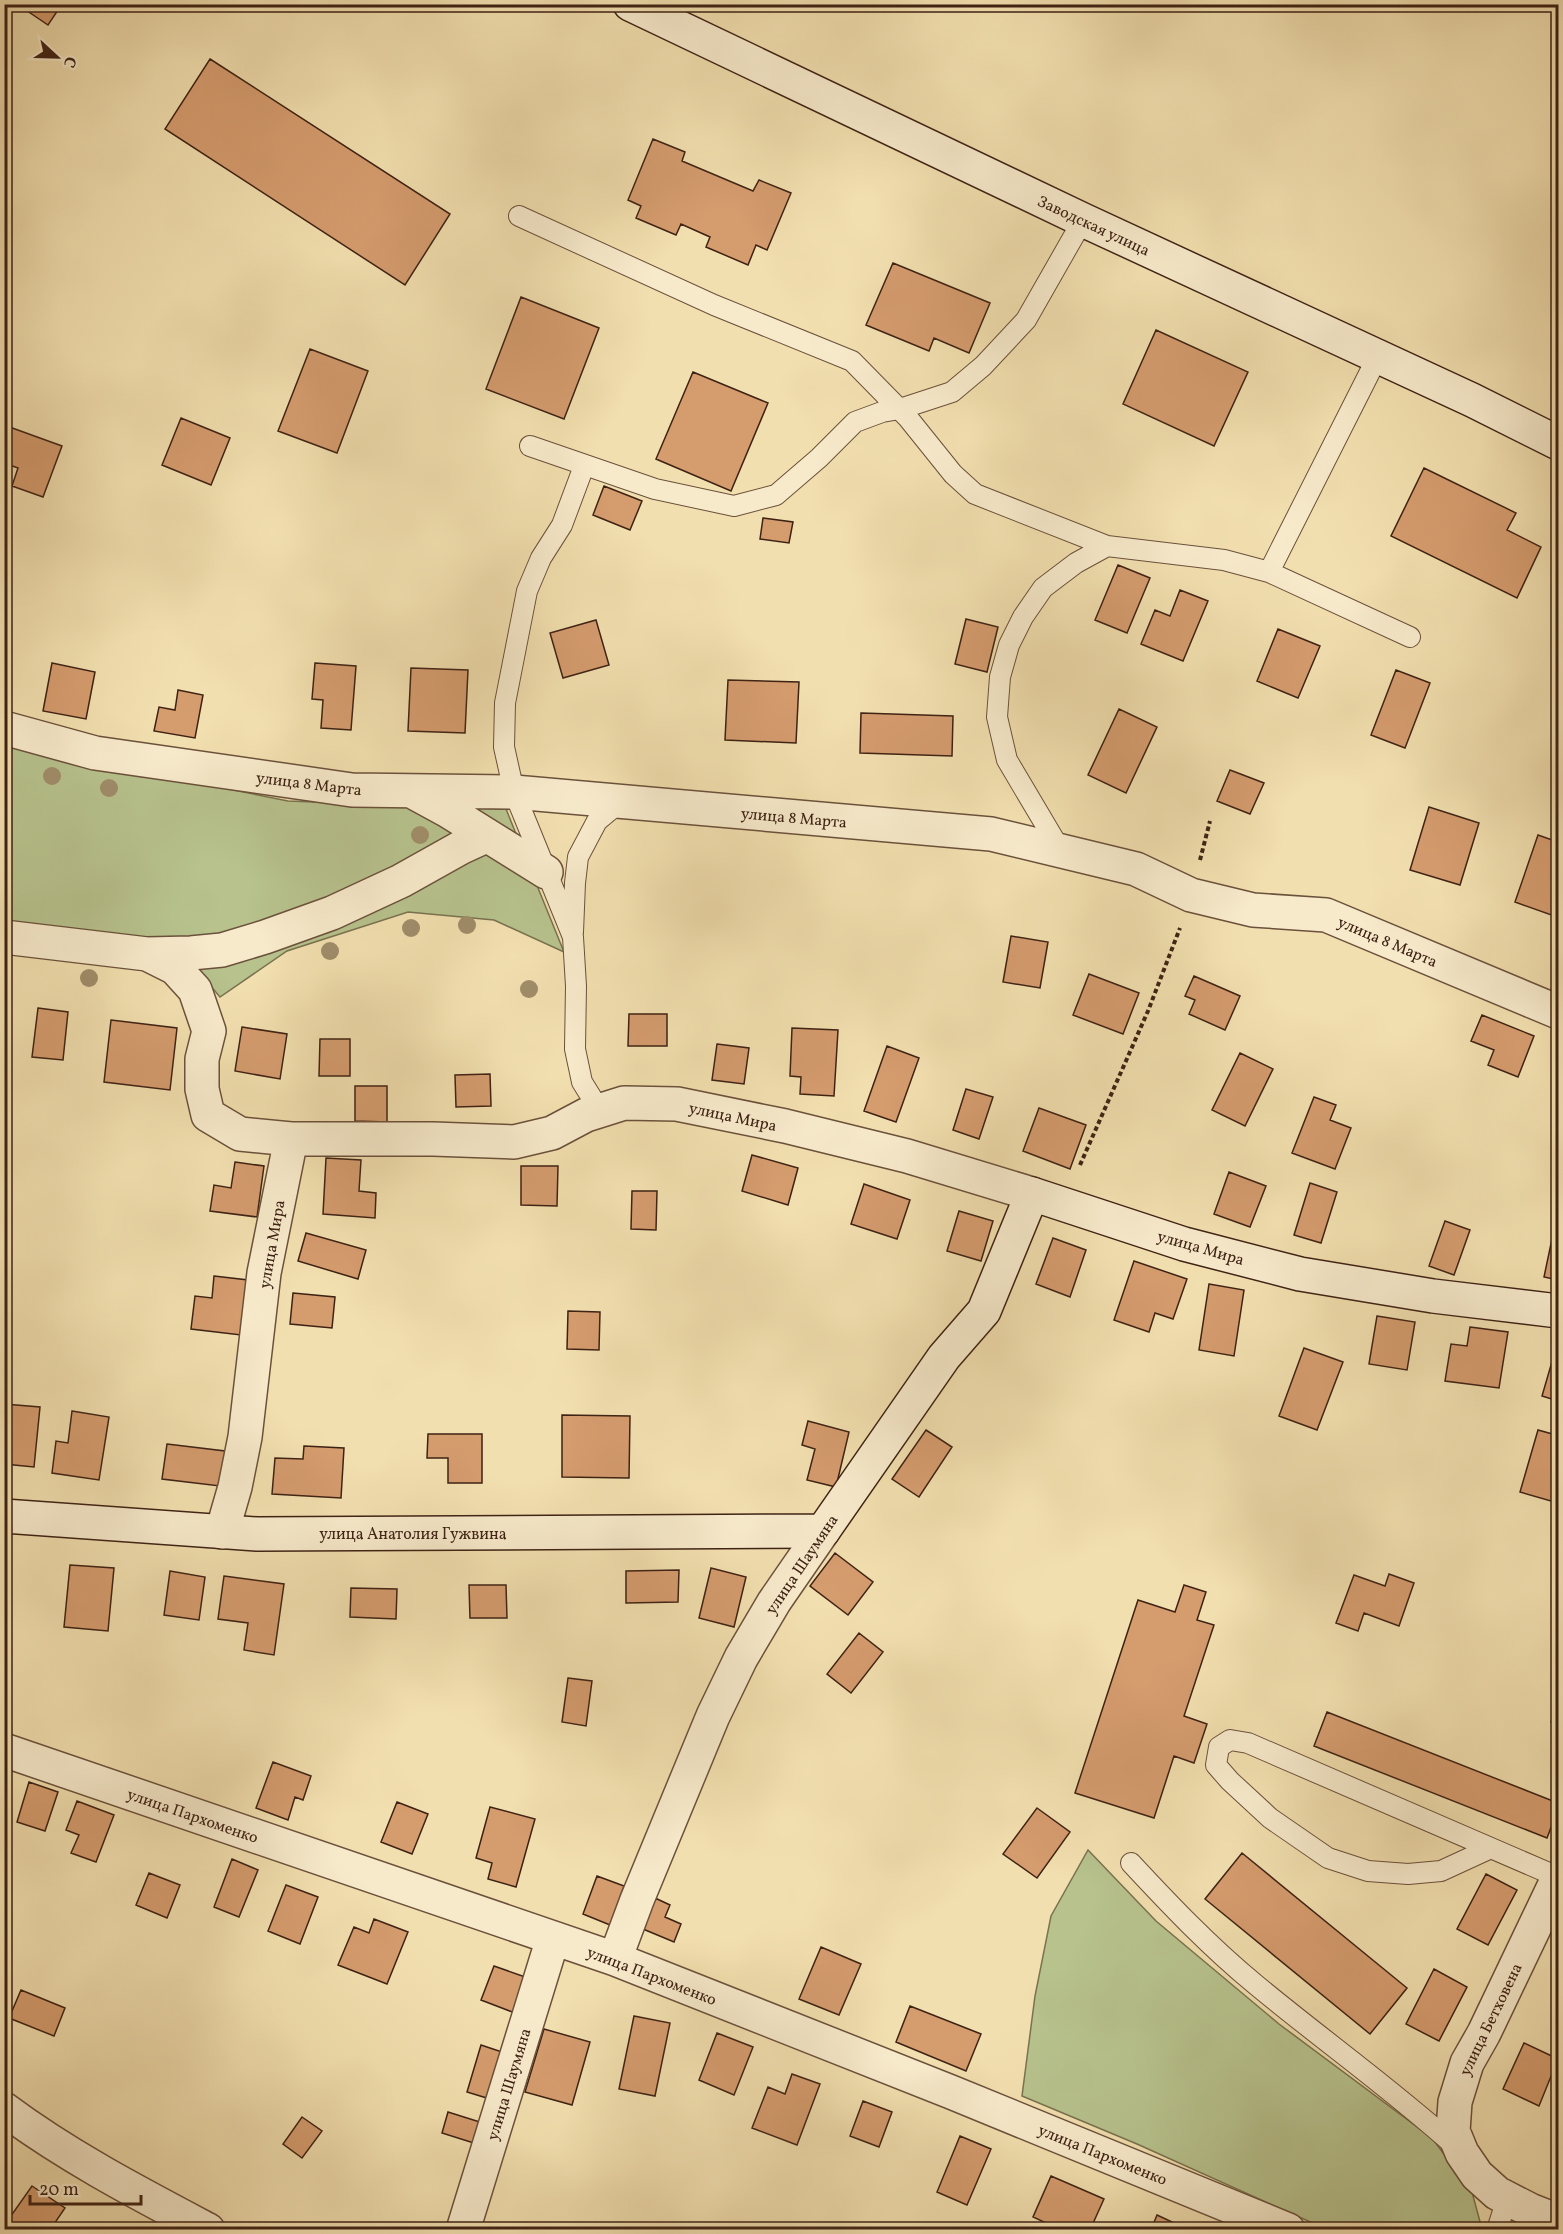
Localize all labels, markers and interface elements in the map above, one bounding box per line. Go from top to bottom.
north arrow [27,27,87,87]
text: С [57,53,81,71]
street label: Заводская улица [1033,191,1153,263]
street label: улица 8 Марта [255,768,363,802]
street label: улица 8 Марта [740,803,848,835]
street label: улица 8 Марта [1334,912,1441,974]
street label: улица Мира [687,1098,779,1138]
street label: улица Мира [254,1198,292,1290]
street label: улица Мира [1154,1226,1247,1272]
street label: улица Шаумяна [761,1511,844,1620]
street label: улица Анатолия Гужвина [319,1524,507,1546]
street label: улица Пархоменко [124,1784,261,1850]
street label: улица Пархоменко [583,1942,719,2012]
street label: улица Бетховена [1455,1960,1529,2080]
street label: улица Шаумяна [482,2026,537,2143]
street label: улица Пархоменко [1034,2120,1170,2192]
scale bar [30,2168,141,2206]
text: 20 m [39,2178,79,2203]

